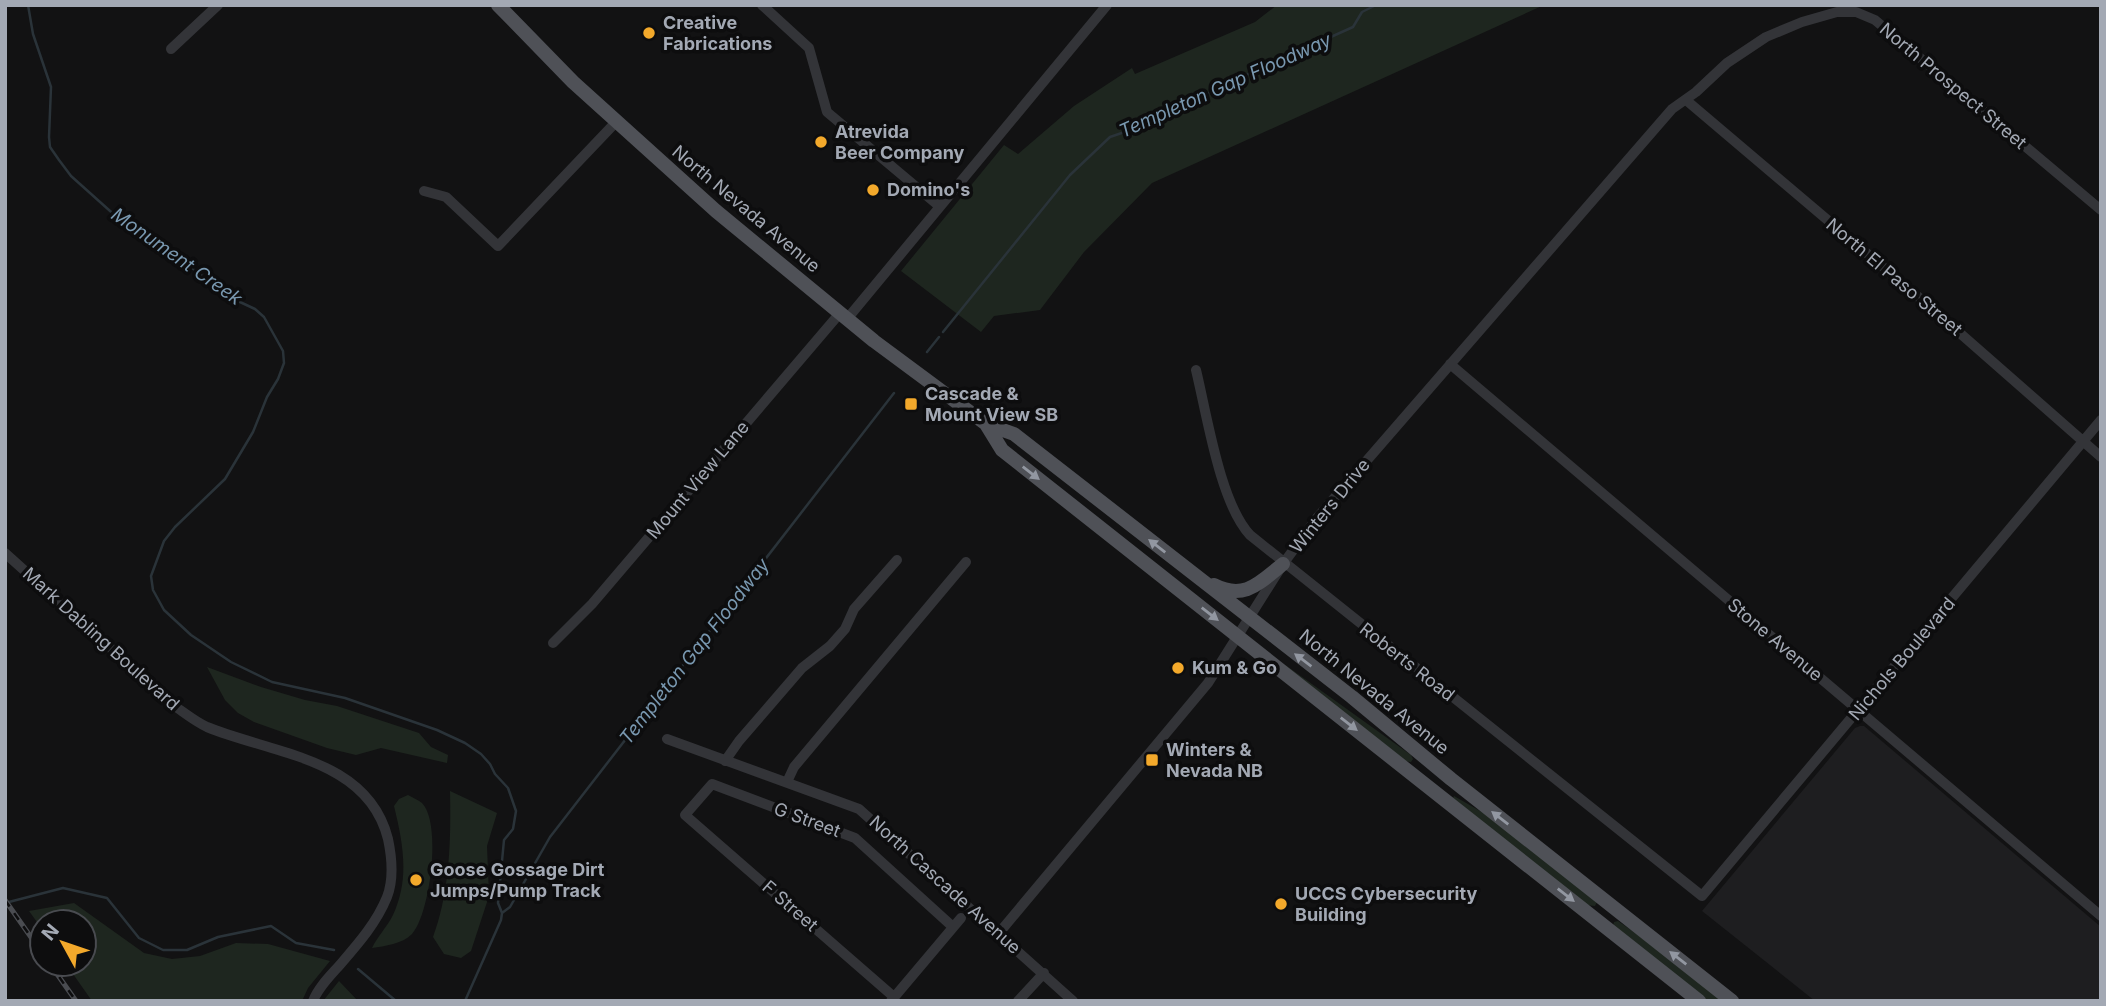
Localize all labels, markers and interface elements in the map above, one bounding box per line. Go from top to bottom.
place label: Creative Fabrications [663,12,772,54]
street label: North Prospect Street [1876,18,2031,153]
marker: Creative Fabrications [641,25,657,41]
water label: Templeton Gap Floodway [1115,28,1336,143]
place label: Atrevida Beer Company [835,121,965,163]
marker: Atrevida Beer Company [813,134,829,150]
street label: North Nevada Avenue [668,141,824,277]
place label: Domino's [887,179,970,200]
marker: Domino's [865,182,881,198]
water label: Monument Creek [107,203,247,310]
street label: North El Paso Street [1822,214,1967,340]
place label: Cascade & Mount View SB [925,383,1058,425]
marker: Cascade & Mount View SB [903,396,919,412]
street label: Mount View Lane [642,416,753,543]
street label: Winters Drive [1285,454,1374,557]
one-way arrow [1022,466,1040,481]
one-way arrow [1149,539,1167,554]
water label: Templeton Gap Floodway [615,553,775,749]
street label: Mark Dabling Boulevard [19,563,184,714]
street label: Nichols Boulevard [1844,593,1959,724]
street label: Stone Avenue [1724,594,1827,685]
one-way arrow [1201,607,1219,621]
street label: Roberts Road [1356,618,1459,705]
street label: North Nevada Avenue [1295,625,1453,758]
one-way arrow [1295,652,1313,667]
place label: Kum & Go [1192,657,1277,678]
marker: Kum & Go [1170,660,1186,676]
one-way arrow [1340,717,1358,731]
place label: Winters & Nevada NB [1166,739,1263,781]
marker: Winters & Nevada NB [1144,752,1160,768]
street label: G Street [771,798,843,841]
one-way arrow [1491,810,1509,825]
street label: North Cascade Avenue [865,811,1025,958]
place label: Goose Gossage Dirt Jumps/Pump Track [430,859,605,901]
marker: Goose Gossage Dirt Jumps/Pump Track [408,872,424,888]
street label: F Street [758,876,822,935]
place label: UCCS Cybersecurity Building [1295,883,1477,925]
one-way arrow [1557,888,1575,903]
marker: UCCS Cybersecurity Building [1273,896,1289,912]
north arrow [28,908,98,978]
text: N [37,919,64,945]
one-way arrow [1670,951,1688,966]

